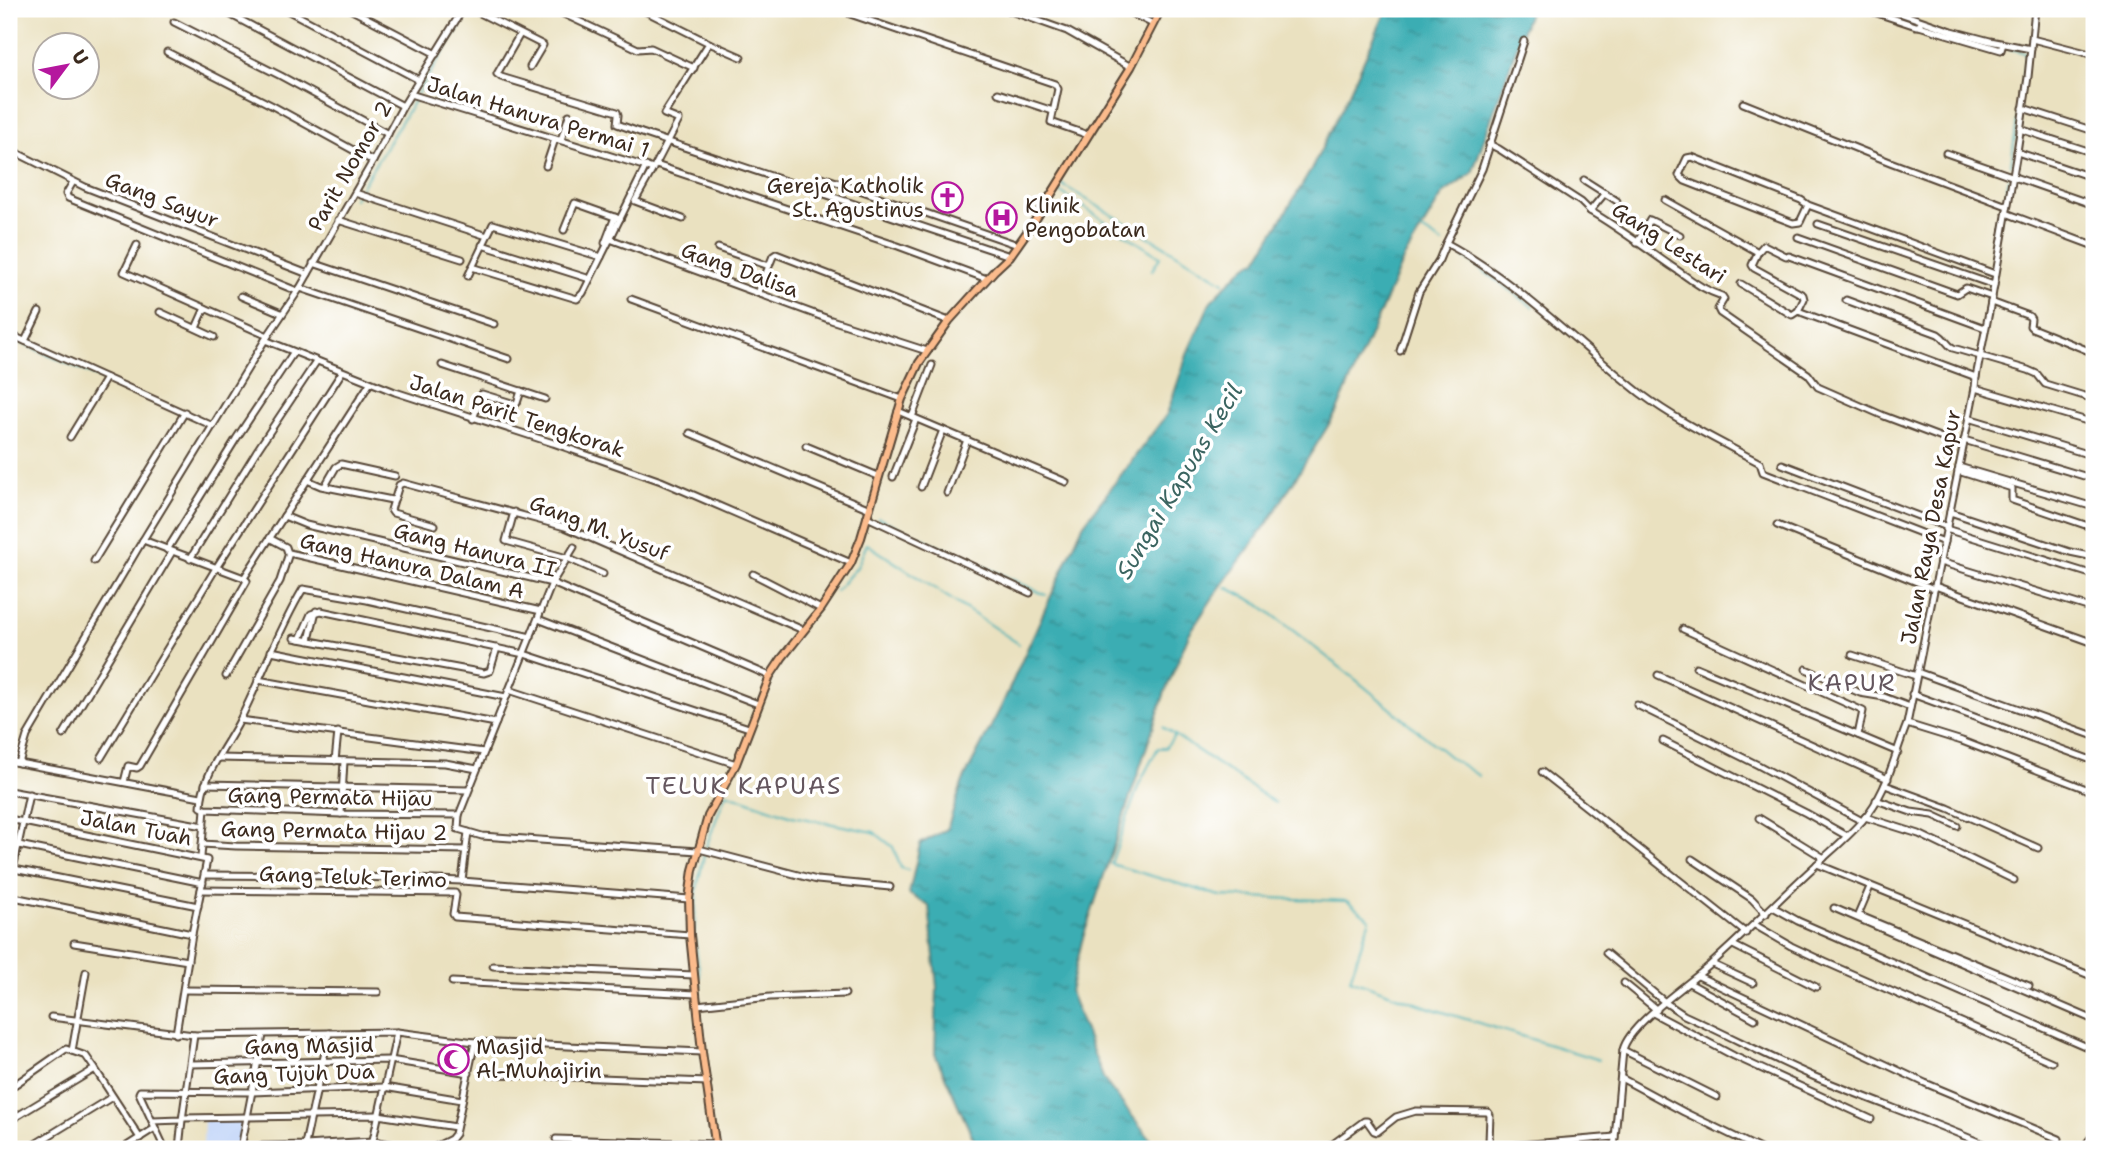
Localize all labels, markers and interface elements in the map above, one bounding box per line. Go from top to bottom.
north arrow [32,32,102,102]
text: U [66,45,94,69]
street label: Jalan Hanura Permai 1 [423,70,653,164]
street label: Parit Nomor 2 [301,96,399,236]
street label: Gang Sayur [101,165,223,235]
place label: Gereja Katholik St. Agustinus [767,172,924,224]
church icon: Gereja Katholik St. Agustinus [930,181,964,215]
place label: Klinik Pengobatan [1025,192,1146,244]
street label: Gang Lestari [1607,196,1731,290]
hospital icon: Klinik Pengobatan [985,201,1019,235]
street label: Gang Dalisa [677,236,803,304]
street label: Jalan Parit Tengkorak [406,368,628,464]
water label: Sungai Kapuas Kecil [1109,378,1249,584]
street label: Jalan Raya Desa Kapur [1894,407,1968,647]
street label: Gang M. Yusuf [525,489,673,568]
street label: Gang Hanura II [391,516,559,584]
street label: Gang Hanura Dalam A [297,527,527,605]
district label: KAPUR [1808,667,1896,699]
district label: TELUK KAPUAS [646,770,842,802]
street label: Gang Permata Hijau [227,781,433,813]
street label: Jalan Tuah [78,803,194,853]
street label: Gang Permata Hijau 2 [220,815,448,847]
street label: Gang Teluk Terimo [258,860,448,894]
street label: Gang Masjid [244,1031,374,1061]
place label: Masjid Al-Muhajirin [476,1033,602,1085]
mosque icon: Masjid Al-Muhajirin [436,1042,470,1076]
street label: Gang Tujuh Dua [213,1057,375,1091]

